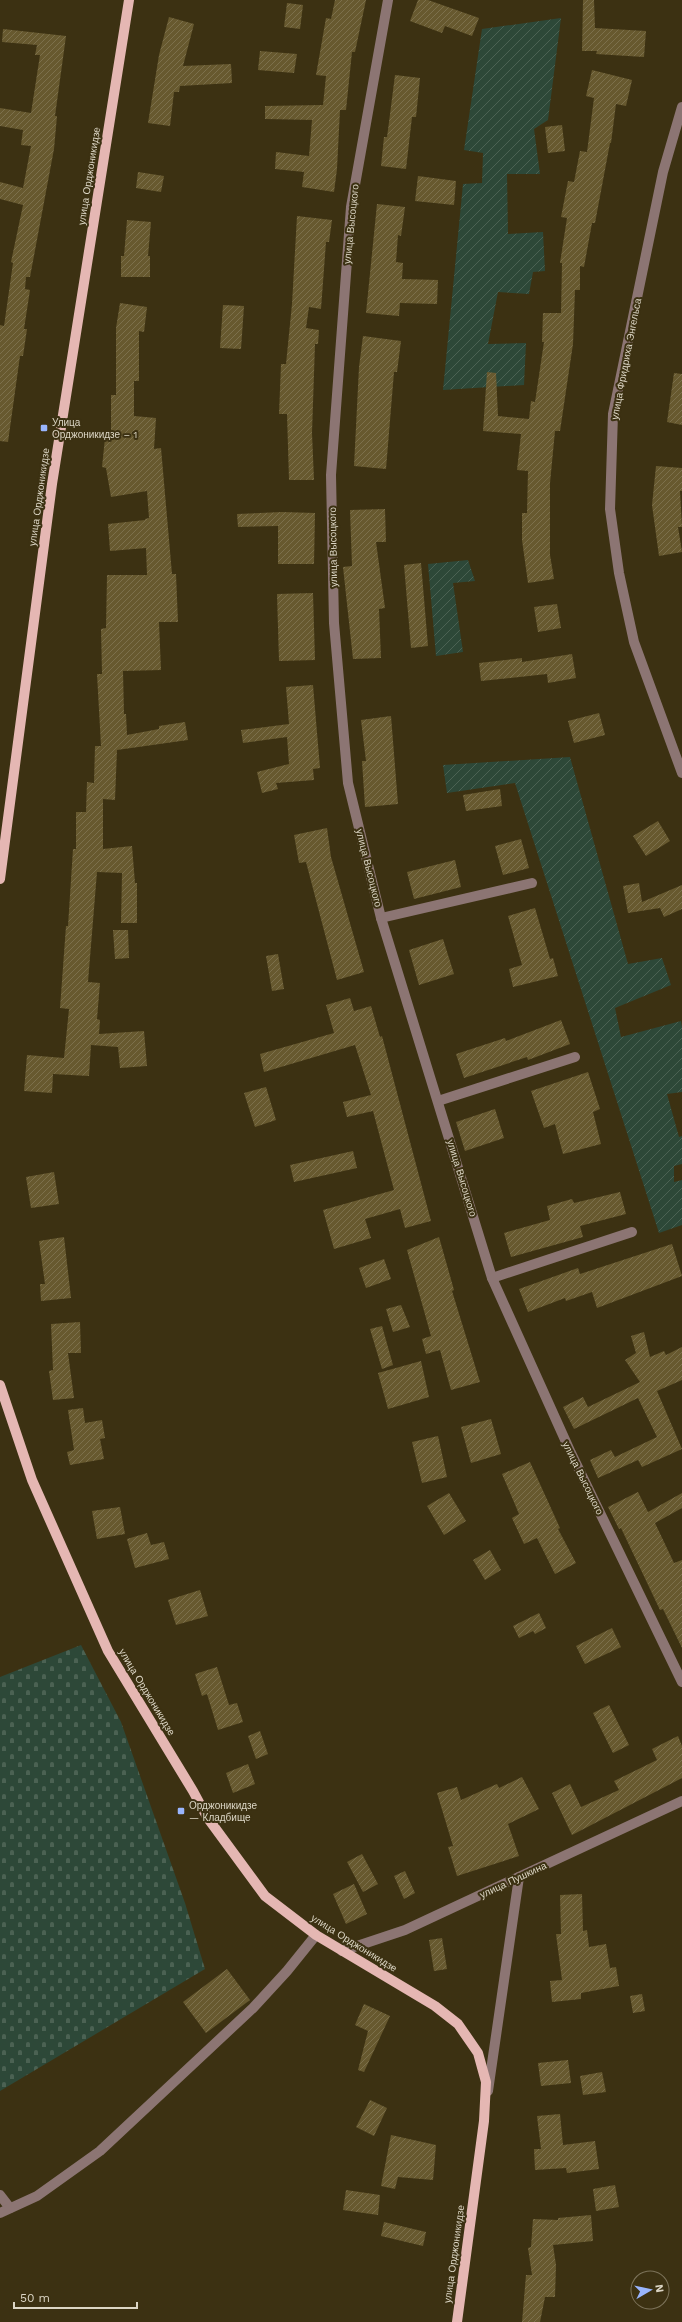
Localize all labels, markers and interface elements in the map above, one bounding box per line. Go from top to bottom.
street label: улица Орджоникидзе [76,126,102,226]
street label: улица Высоцкого [341,183,361,264]
street label: улица Фридриха Энгельса [609,297,643,421]
place label: Улица Орджоникидзе – 1 [52,417,137,440]
marker: Улица Орджоникидзе – 1 [39,423,49,433]
street label: улица Орджоникидзе [27,447,51,547]
street label: улица Высоцкого [327,506,339,587]
street label: улица Высоцкого [354,828,384,909]
street label: улица Высоцкого [445,1138,479,1218]
street label: улица Высоцкого [560,1440,606,1517]
street label: улица Орджоникидзе [117,1647,177,1738]
place label: Орджоникидзе — Кладбище [189,1800,258,1823]
marker: Орджоникидзе — Кладбище [176,1806,186,1816]
street label: улица Пушкина [478,1860,548,1900]
street label: улица Орджоникидзе [309,1912,399,1974]
street label: улица Орджоникидзе [442,2204,466,2304]
north arrow [630,2270,670,2310]
text: N [652,2283,666,2294]
scale bar [14,2284,137,2310]
text: 50 m [20,2291,50,2305]

